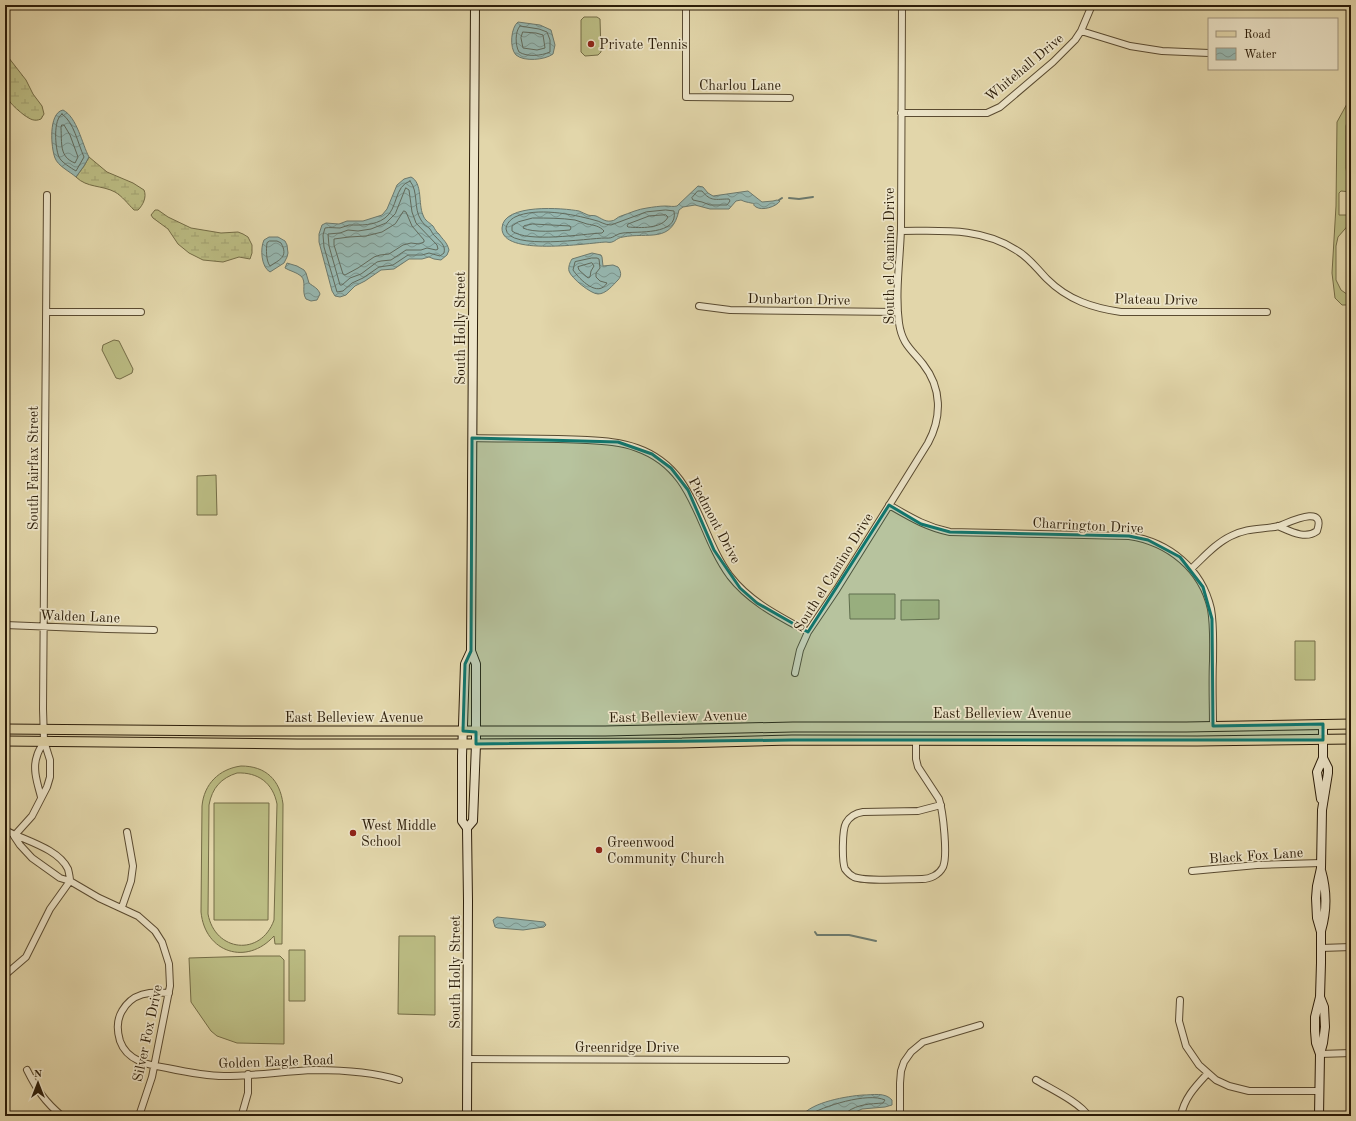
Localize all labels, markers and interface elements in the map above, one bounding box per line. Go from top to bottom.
legend [1208,18,1338,70]
text: Road [1244,29,1271,41]
street label: Whitehall Drive [983,31,1066,104]
place label: Private Tennis [599,38,688,52]
marker: Private Tennis [586,39,596,49]
text: Water [1244,49,1277,61]
street label: Charlou Lane [699,79,781,93]
street label: South el Camino Drive [883,188,897,324]
street label: South Holly Street [454,271,468,385]
street label: Dunbarton Drive [748,292,850,308]
street label: Plateau Drive [1114,292,1198,308]
street label: South Fairfax Street [27,406,41,530]
street label: Piedmont Drive [686,475,743,566]
street label: South el Camino Drive [792,511,876,634]
street label: Charrington Drive [1032,516,1144,536]
street label: Walden Lane [40,609,120,625]
street label: East Belleview Avenue [933,707,1071,721]
street label: East Belleview Avenue [609,709,747,725]
street label: East Belleview Avenue [285,711,423,725]
place label: West Middle School [361,819,436,849]
marker: West Middle School [348,828,358,838]
place label: Greenwood Community Church [607,836,725,866]
marker: Greenwood Community Church [594,845,604,855]
street label: Black Fox Lane [1209,846,1304,866]
street label: South Holly Street [449,915,463,1029]
street label: Silver Fox Drive [131,983,165,1083]
street label: Greenridge Drive [575,1041,679,1055]
street label: Golden Eagle Road [218,1053,334,1071]
north arrow [18,1063,58,1103]
text: N [34,1069,43,1080]

